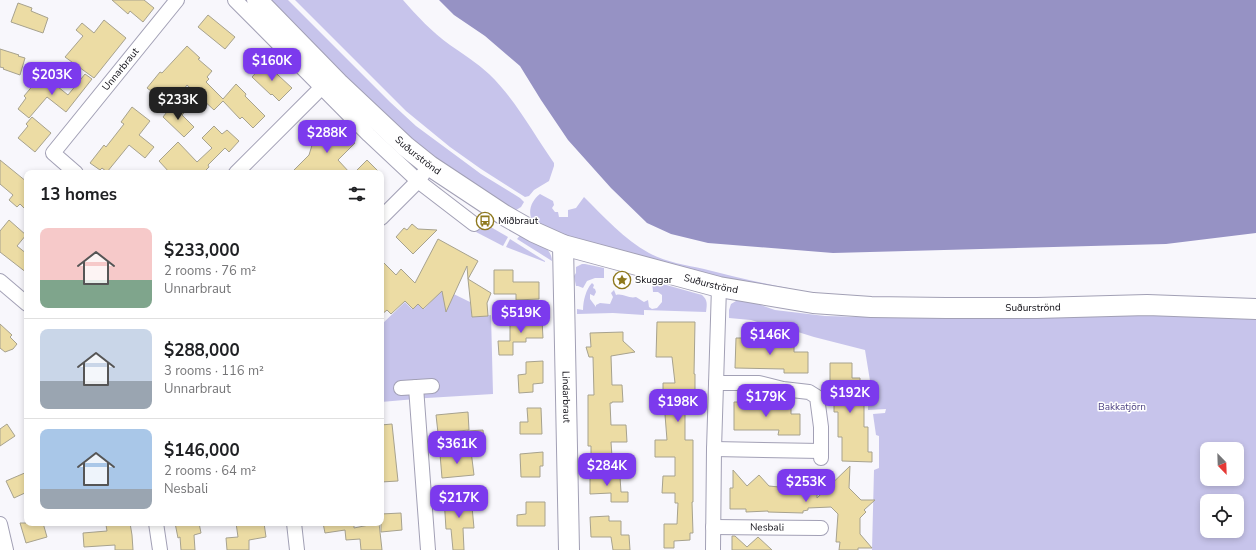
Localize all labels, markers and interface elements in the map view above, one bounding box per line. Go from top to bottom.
street label: Unnarbraut [99,45,143,94]
pin: $160K [244,48,300,82]
text: $160K [252,52,292,70]
pin: $203K [24,62,80,96]
text: $203K [32,66,72,84]
pin: $233K [150,87,206,121]
text: $233K [158,91,198,109]
pin: $288K [299,120,355,154]
text: $288K [307,124,347,142]
street label: Suðurströnd [392,133,444,178]
text: 13 homes [40,183,117,206]
icon: filters [346,183,368,205]
bus stop icon: Miðbraut [475,211,495,231]
place label: Miðbraut [498,214,539,228]
text: $233,000 [164,239,240,262]
icon: home [72,244,120,292]
text: 2 rooms · 76 m² [164,262,256,280]
place icon: Skuggar [612,270,632,290]
street label: Suðurströnd [682,271,739,297]
place label: Skuggar [635,273,673,287]
text: Unnarbraut [164,280,231,298]
pin: $519K [493,300,549,334]
street label: Suðurströnd [1005,300,1061,315]
text: $519K [501,304,541,322]
pin: $146K [742,322,798,356]
text: $146K [750,326,790,344]
text: $288,000 [164,339,240,362]
icon: home [72,345,120,393]
text: 3 rooms · 116 m² [164,362,264,380]
street label: Lindarbraut [558,371,574,424]
text: Unnarbraut [164,380,231,398]
pin: $192K [822,380,878,414]
pin: $179K [738,384,794,418]
text: $192K [830,384,870,402]
text: $179K [746,388,786,406]
pin: $198K [650,389,706,423]
text: $198K [658,393,698,411]
park label: Bakkatjörn [1098,400,1146,414]
pin: $361K [429,431,485,465]
text: $361K [437,435,477,453]
text: $146,000 [164,439,240,462]
north arrow [1200,442,1244,486]
map controls [1200,442,1244,538]
icon: home [72,445,120,493]
pin: $284K [579,453,635,487]
text: $284K [587,457,627,475]
text: 2 rooms · 64 m² [164,462,256,480]
pin: $253K [778,469,834,503]
text: $253K [786,473,826,491]
text: Nesbali [164,480,208,498]
pin: $217K [431,485,487,519]
text: $217K [439,489,479,507]
button: locate [1200,494,1244,538]
street label: Nesbali [750,520,784,535]

